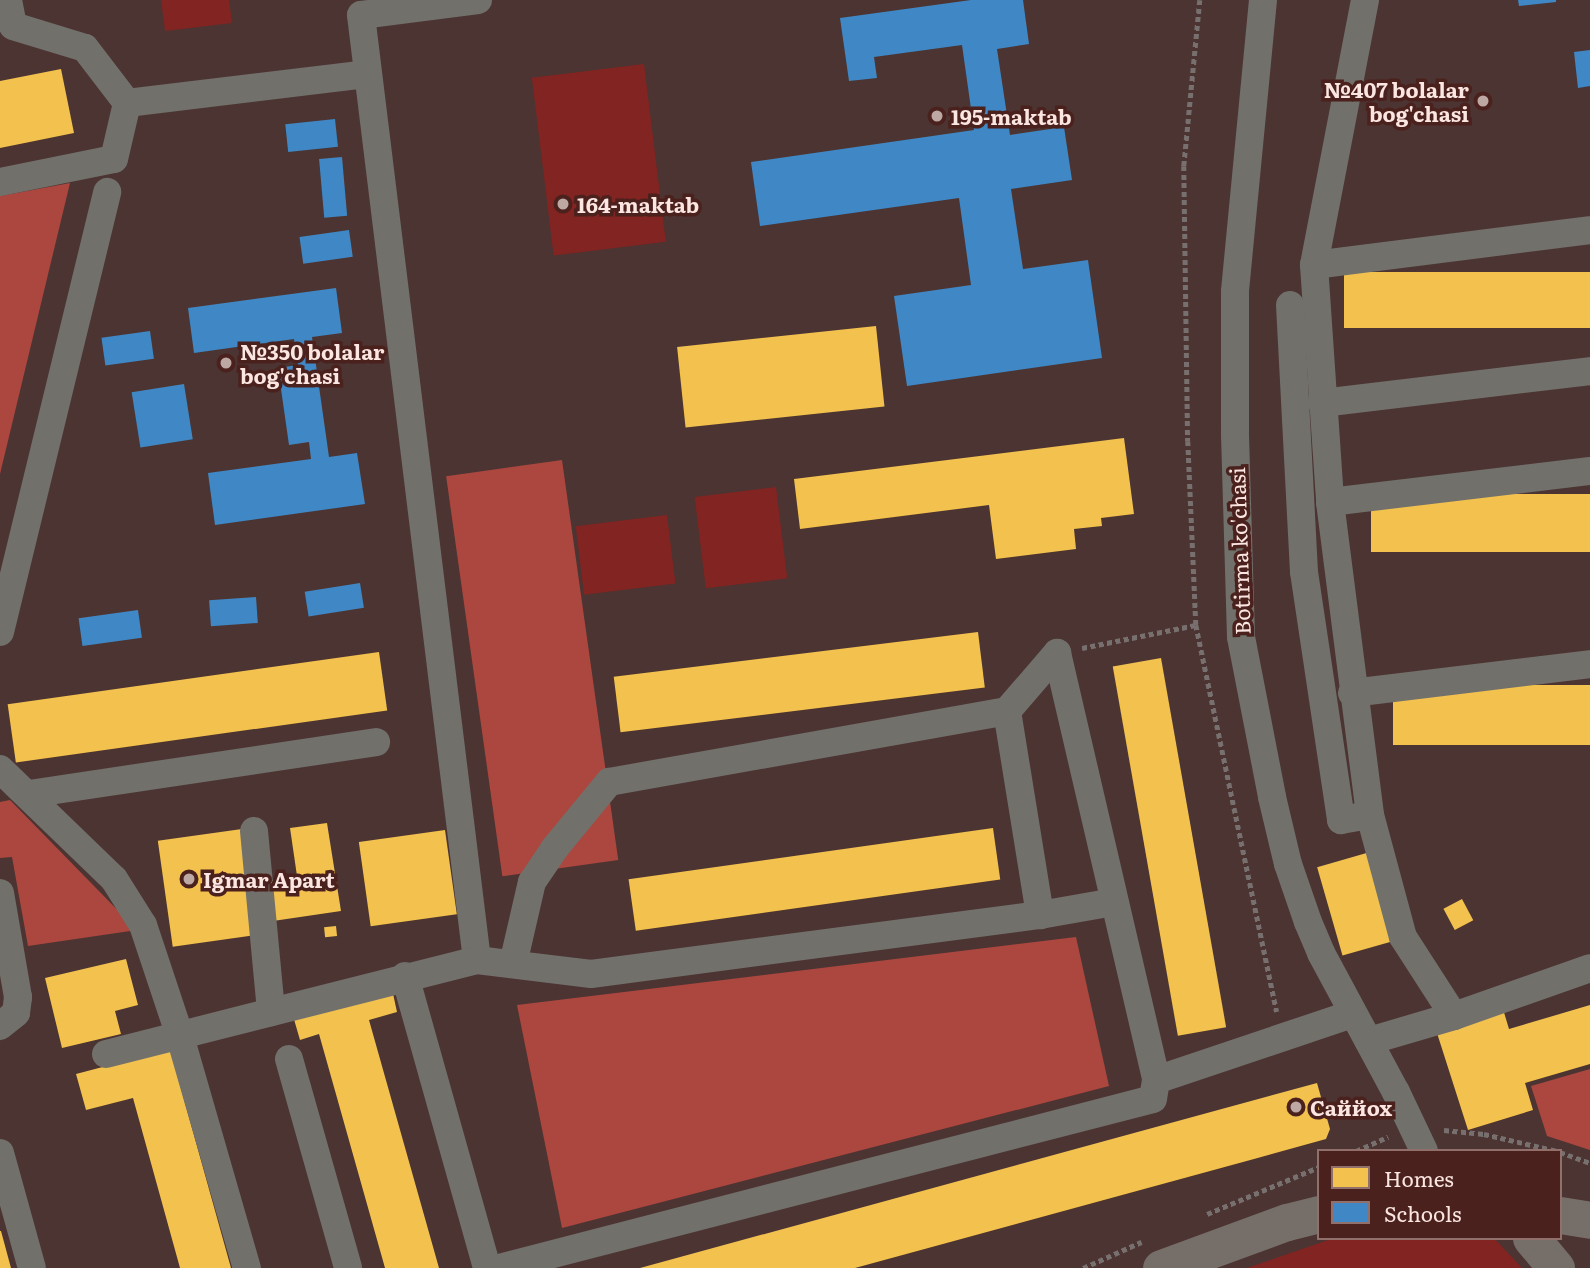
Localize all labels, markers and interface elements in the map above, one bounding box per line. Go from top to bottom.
place label: №407 bolalar bog'chasi [1324,76,1469,126]
marker: №407 bolalar bog'chasi [1475,93,1491,109]
place label: 195-maktab [951,103,1072,129]
marker: 195-maktab [929,108,945,124]
place label: 164-maktab [577,191,699,217]
marker: 164-maktab [555,196,571,212]
place label: №350 bolalar bog'chasi [240,338,384,388]
marker: №350 bolalar bog'chasi [218,355,234,371]
street label: Botirma ko'chasi [1223,467,1255,635]
place label: Igmar Apart [203,866,335,892]
marker: Igmar Apart [181,871,197,887]
place label: Саййох [1310,1094,1392,1120]
marker: Саййох [1288,1099,1304,1115]
legend [1317,1149,1562,1240]
text: Homes [1384,1162,1454,1193]
text: Schools [1384,1197,1462,1228]

